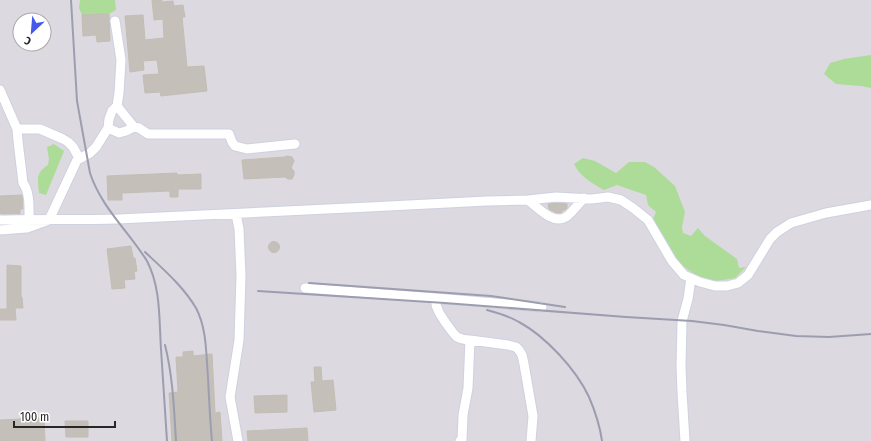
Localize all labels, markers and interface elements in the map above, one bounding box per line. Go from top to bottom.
north arrow [12,12,52,52]
text: С [22,33,33,48]
scale bar [14,403,115,429]
text: 100 m [20,410,49,424]

